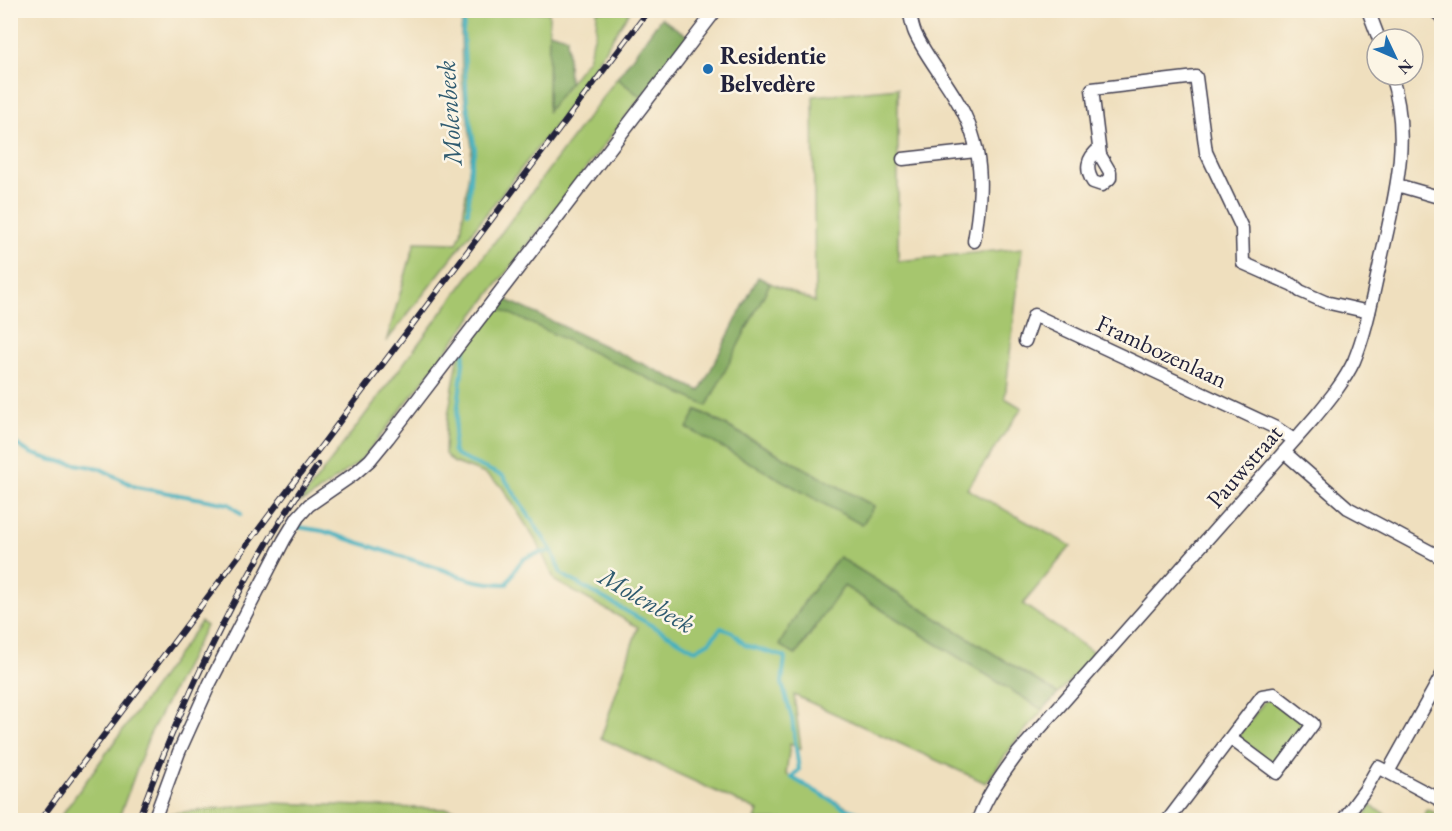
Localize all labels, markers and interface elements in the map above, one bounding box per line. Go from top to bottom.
north arrow [1365,27,1425,87]
place label: Residentie Belvedère [720,40,826,99]
text: N [1393,55,1417,79]
water label: Molenbeek [428,59,470,169]
marker: Residentie Belvedère [701,62,715,76]
street label: Frambozenlaan [1092,307,1233,395]
street label: Pauwstraat [1199,417,1289,514]
water label: Molenbeek [591,558,701,641]

